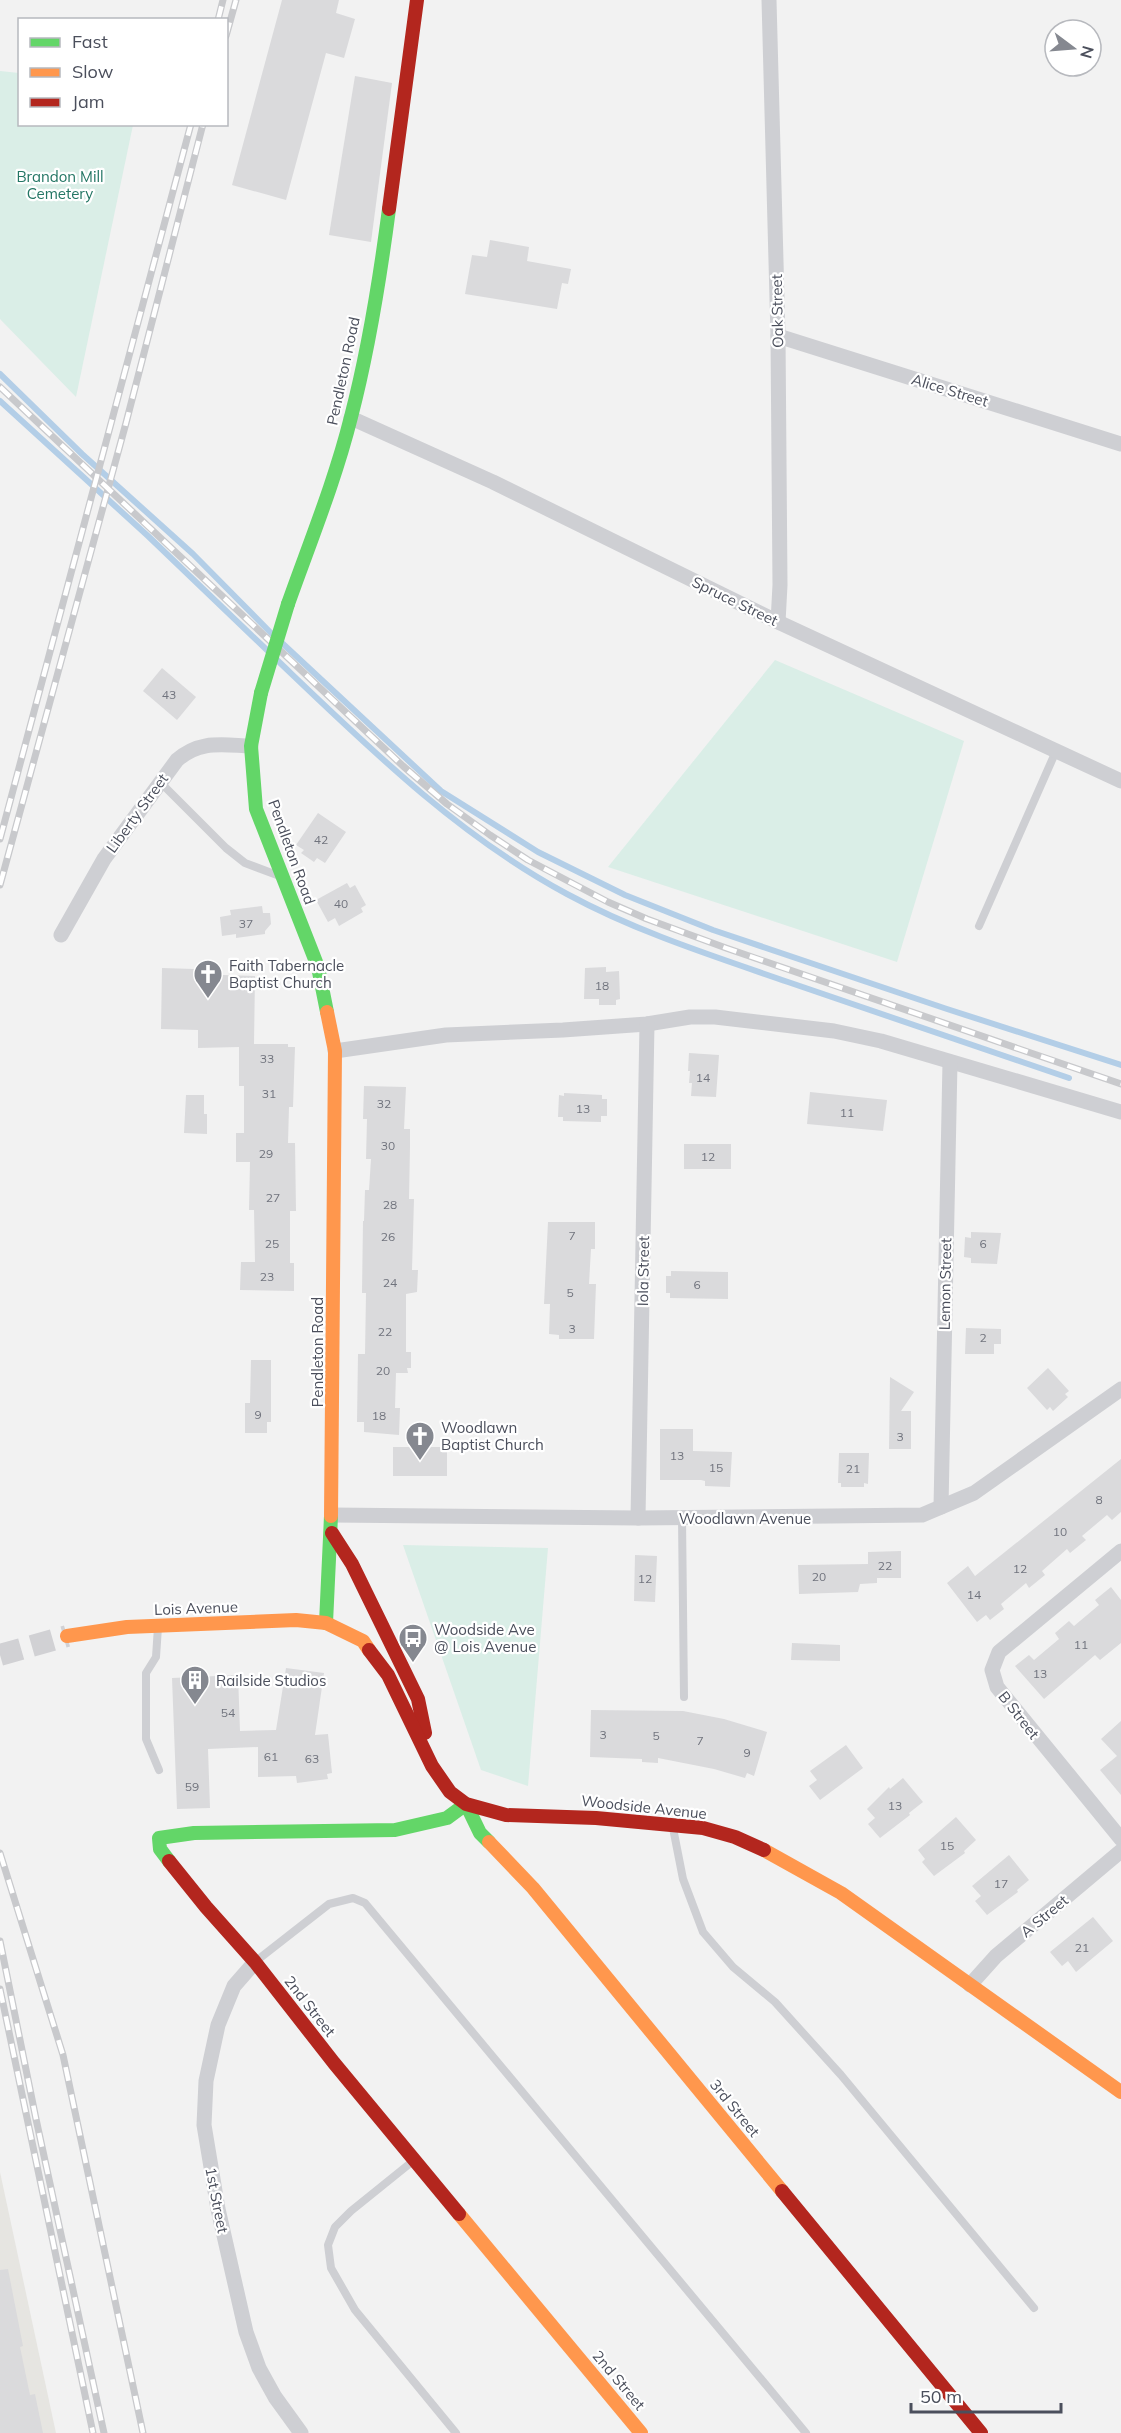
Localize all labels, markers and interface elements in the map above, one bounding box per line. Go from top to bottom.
legend [18,18,228,126]
north arrow [1043,18,1103,78]
text: Fast [72,30,108,53]
text: N [1076,44,1099,61]
text: Slow [72,60,114,83]
text: Jam [72,90,105,113]
park label: Brandon Mill Cemetery [16,167,104,203]
street label: Oak Street [767,274,787,348]
street label: Pendleton Road [322,315,364,427]
street label: Alice Street [909,369,991,411]
street label: Spruce Street [689,572,781,630]
house number: 43 [162,687,176,702]
street label: Liberty Street [102,770,172,856]
street label: Pendleton Road [264,797,320,907]
house number: 42 [314,832,328,847]
house number: 40 [334,896,348,911]
house number: 37 [239,916,253,931]
place label: Faith Tabernacle Baptist Church [229,956,344,992]
church icon: Faith Tabernacle Baptist Church [192,958,224,1000]
house number: 18 [595,978,609,993]
house number: 33 [260,1051,274,1066]
house number: 14 [696,1070,710,1085]
house number: 31 [262,1086,276,1101]
house number: 32 [377,1096,391,1111]
house number: 13 [576,1101,590,1116]
house number: 11 [840,1105,854,1120]
house number: 30 [381,1138,395,1153]
house number: 29 [259,1146,273,1161]
house number: 12 [701,1149,715,1164]
house number: 27 [266,1190,280,1205]
house number: 28 [383,1197,397,1212]
house number: 7 [568,1228,576,1243]
house number: 26 [381,1229,395,1244]
house number: 25 [265,1236,279,1251]
street label: Iola Street [633,1236,653,1306]
house number: 6 [979,1236,987,1251]
street label: Lemon Street [935,1238,955,1330]
house number: 23 [260,1269,274,1284]
house number: 24 [383,1275,397,1290]
house number: 6 [693,1277,701,1292]
house number: 5 [566,1285,574,1300]
street label: Pendleton Road [308,1297,327,1407]
house number: 3 [568,1321,576,1336]
house number: 22 [378,1324,392,1339]
house number: 2 [979,1330,987,1345]
house number: 20 [376,1363,390,1378]
house number: 9 [254,1407,262,1422]
house number: 18 [372,1408,386,1423]
place label: Woodlawn Baptist Church [441,1418,544,1454]
church icon: Woodlawn Baptist Church [404,1420,436,1462]
house number: 3 [896,1429,904,1444]
house number: 13 [670,1448,684,1463]
house number: 15 [709,1460,723,1475]
house number: 21 [846,1461,860,1476]
house number: 8 [1095,1492,1103,1507]
street label: Woodlawn Avenue [679,1509,811,1528]
house number: 10 [1053,1524,1067,1539]
house number: 22 [878,1558,892,1573]
house number: 12 [1013,1561,1027,1576]
house number: 20 [812,1569,826,1584]
house number: 12 [638,1571,652,1586]
house number: 14 [967,1587,981,1602]
street label: Lois Avenue [154,1597,238,1619]
place label: Woodside Ave @ Lois Avenue [434,1620,536,1656]
bus stop icon: Woodside Ave @ Lois Avenue [397,1622,429,1664]
house number: 11 [1074,1637,1088,1652]
building icon: Railside Studios [179,1664,211,1706]
house number: 13 [1033,1666,1047,1681]
place label: Railside Studios [216,1671,326,1690]
street label: B Street [994,1687,1044,1743]
house number: 54 [221,1705,235,1720]
house number: 3 [599,1727,607,1742]
house number: 5 [652,1728,660,1743]
house number: 7 [696,1733,704,1748]
house number: 9 [743,1745,751,1760]
house number: 61 [264,1749,278,1764]
house number: 63 [305,1751,319,1766]
house number: 59 [185,1779,199,1794]
street label: Woodside Avenue [580,1791,708,1823]
house number: 13 [888,1798,902,1813]
house number: 15 [940,1838,954,1853]
house number: 17 [994,1876,1008,1891]
street label: A Street [1016,1891,1072,1941]
house number: 21 [1075,1940,1089,1955]
street label: 2nd Street [280,1972,340,2040]
street label: 3rd Street [706,2075,764,2141]
street label: 1st Street [201,2165,233,2235]
street label: 2nd Street [589,2346,649,2414]
scale bar [911,2376,1061,2414]
text: 50 m [920,2385,962,2408]

